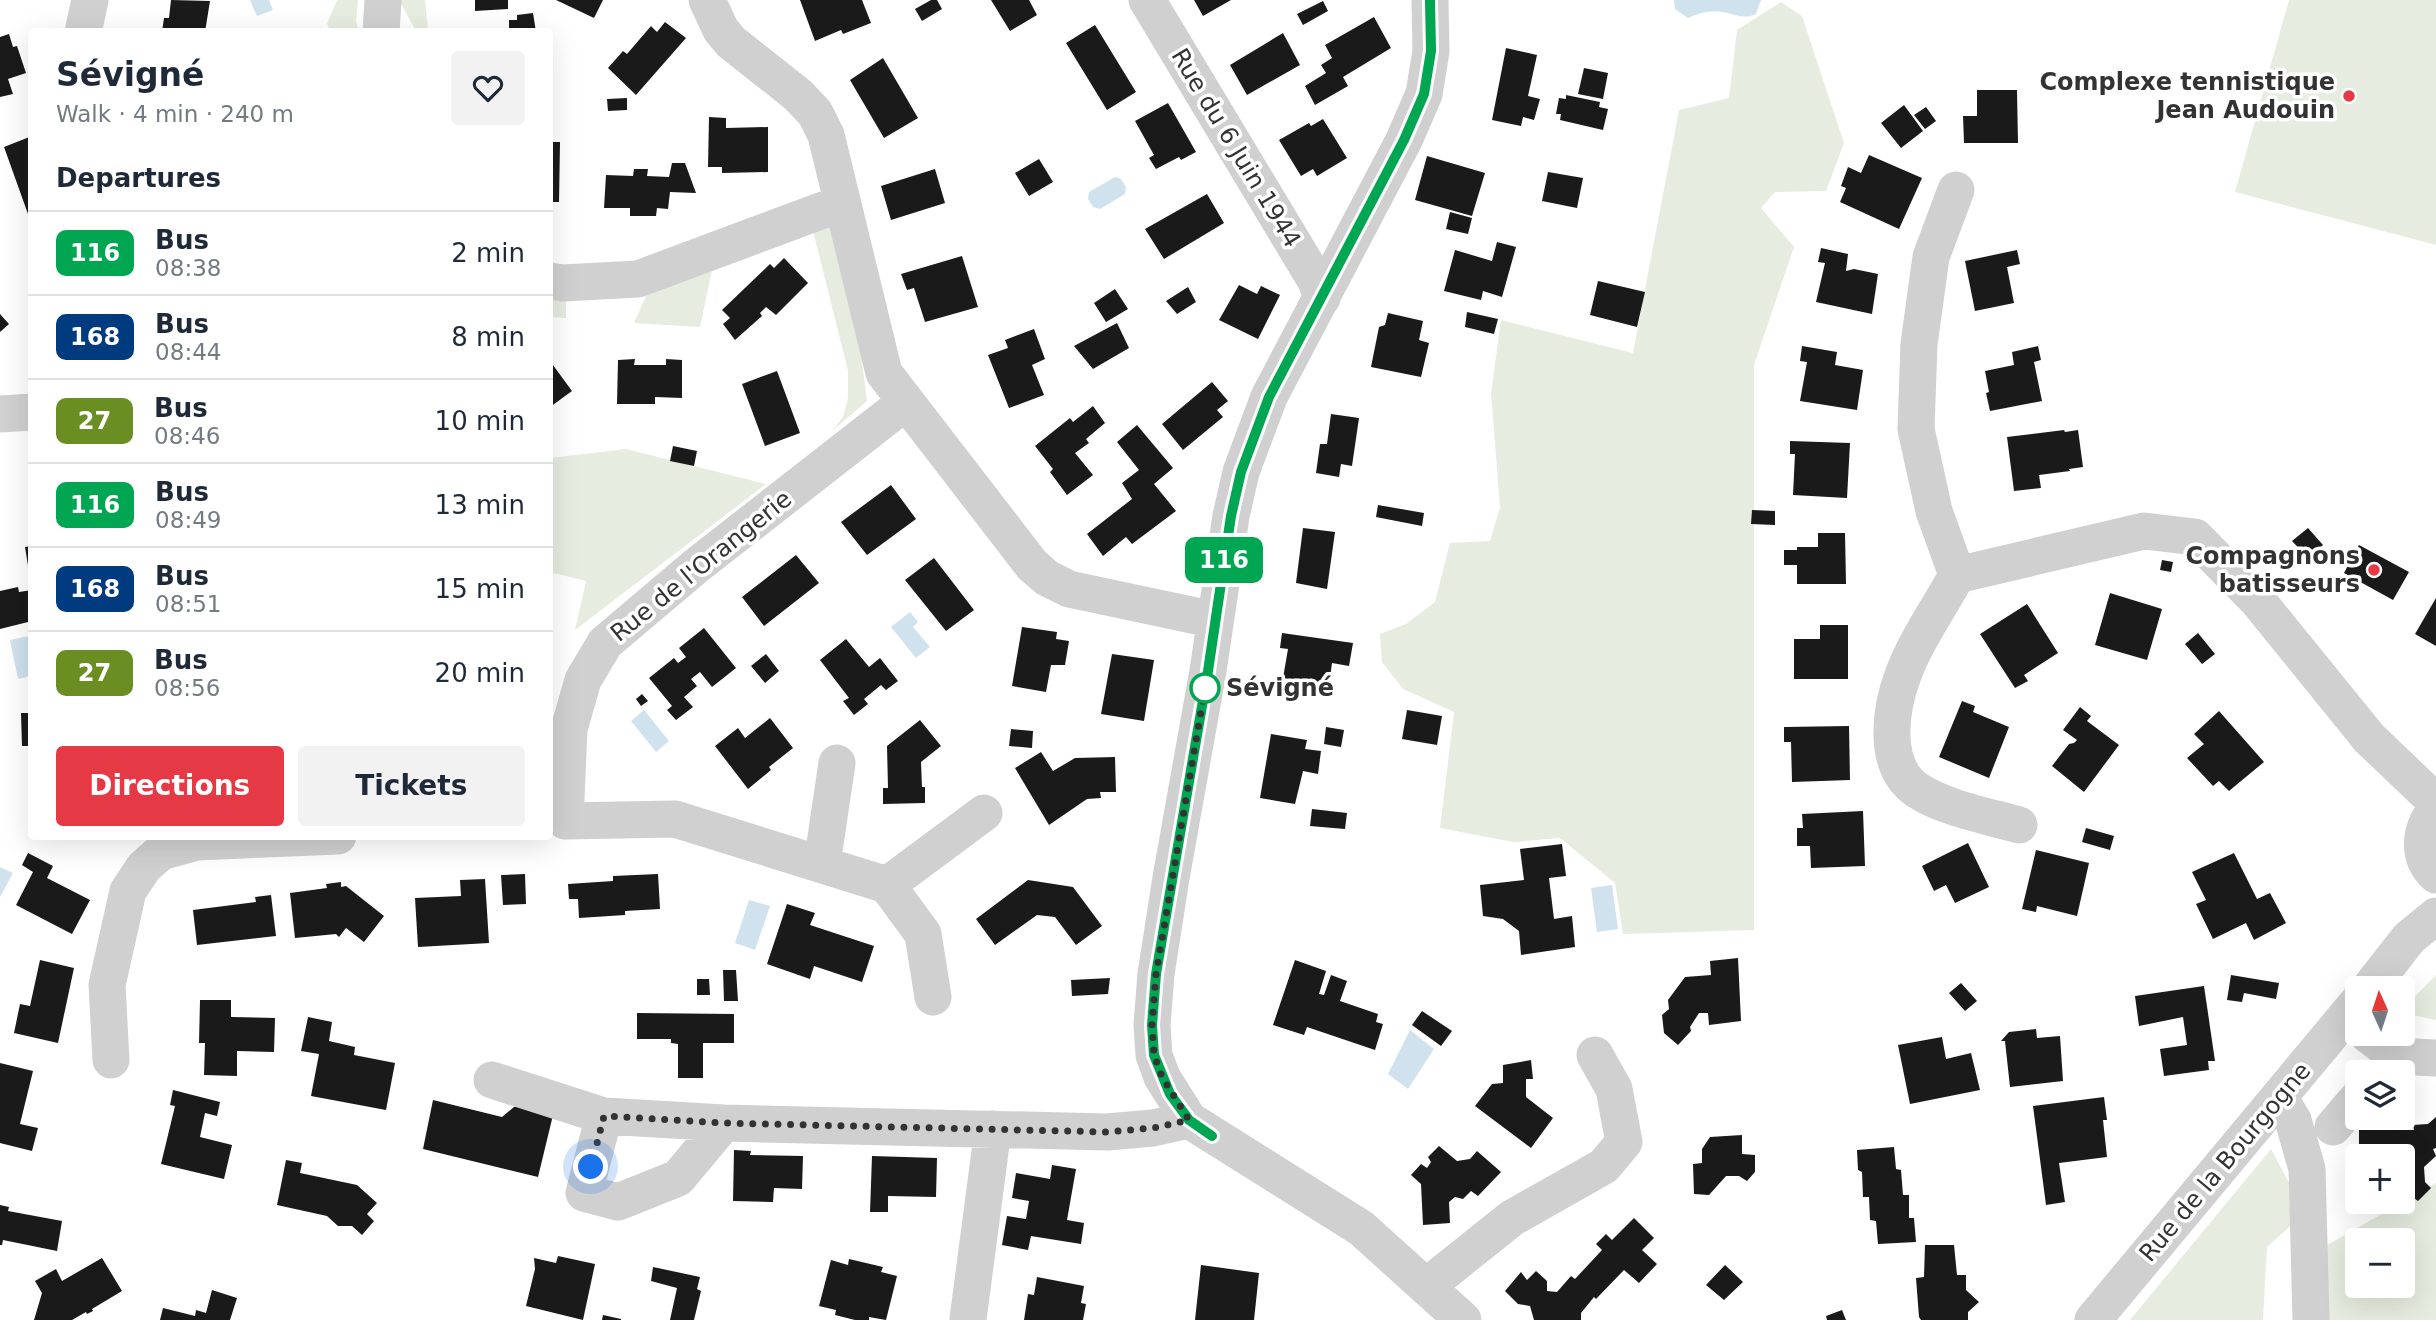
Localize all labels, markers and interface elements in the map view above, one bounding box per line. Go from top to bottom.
street label: Rue du 6 Juin 1944 [1166,43,1306,253]
button: heart [451,51,525,125]
text: Sévigné [56,55,204,94]
place label: Complexe tennistique Jean Audouin [2039,68,2335,124]
marker: Complexe tennistique Jean Audouin [2341,88,2357,104]
text: Walk · 4 min · 240 m [56,101,294,127]
text: Departures [56,163,221,193]
text: Bus [155,225,209,255]
text: 2 min [451,238,525,268]
text: 116 [70,239,120,267]
text: 08:38 [155,255,221,281]
text: Bus [155,309,209,339]
text: 8 min [451,322,525,352]
text: 168 [70,323,120,351]
text: 08:44 [155,339,221,365]
text: Bus [154,393,208,423]
text: 10 min [435,406,525,436]
text: 27 [78,407,111,435]
text: 08:46 [154,423,220,449]
text: Bus [155,477,209,507]
street label: Rue de l'Orangerie [605,485,797,647]
text: 13 min [435,490,525,520]
text: 116 [70,491,120,519]
text: 08:49 [155,507,221,533]
line badge: 116 [1184,537,1264,583]
place label: Compagnons batisseurs [2185,542,2360,598]
text: 116 [1199,546,1249,574]
text: Bus [155,561,209,591]
marker: Compagnons batisseurs [2366,562,2382,578]
text: 15 min [435,574,525,604]
text: 168 [70,575,120,603]
text: 08:51 [155,591,221,617]
text: Bus [154,645,208,675]
text: 20 min [435,658,525,688]
text: 27 [78,659,111,687]
marker: Sévigné [1190,673,1220,703]
place label: Sévigné [1226,674,1334,702]
text: 08:56 [154,675,220,701]
button: Directions [56,746,284,826]
button: Tickets [298,746,525,826]
north arrow [2345,976,2415,1046]
map controls [2345,976,2415,1298]
street label: Rue de la Bourgogne [2134,1057,2316,1267]
button: layers [2345,1060,2415,1130]
button: + [2345,1144,2415,1214]
your location [573,1149,608,1184]
button: − [2345,1228,2415,1298]

